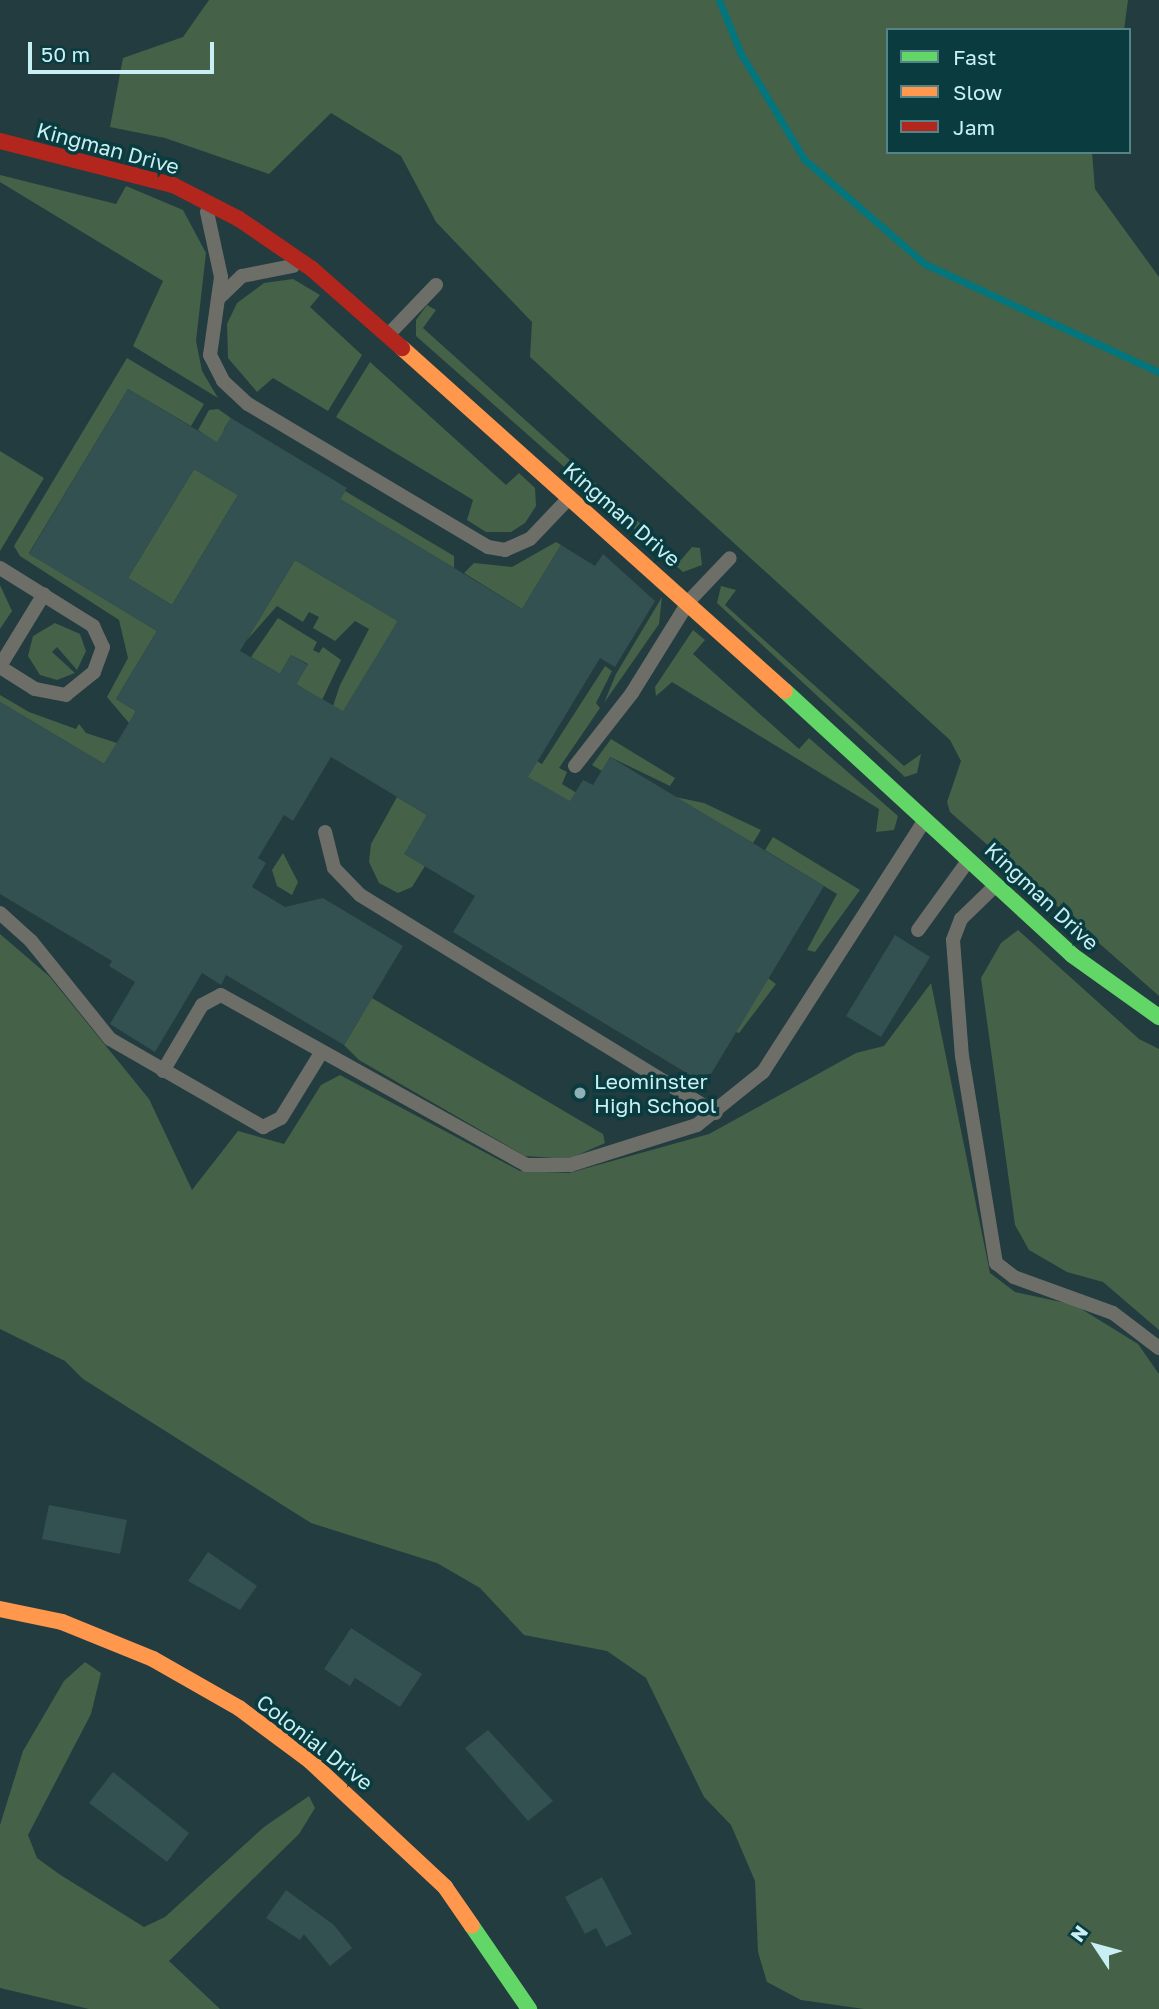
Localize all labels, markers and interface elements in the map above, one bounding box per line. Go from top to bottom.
scale bar [32,28,217,72]
legend [886,28,1131,154]
text: 50 m [41,41,90,67]
text: Fast [953,44,996,70]
text: Slow [953,79,1002,105]
text: Jam [953,114,995,140]
street label: Kingman Drive [34,117,182,179]
street label: Kingman Drive [558,456,686,572]
street label: Kingman Drive [980,837,1104,955]
place label: Leominster High School [594,1068,716,1118]
marker: Leominster High School [572,1085,588,1101]
street label: Colonial Drive [252,1689,378,1795]
north arrow [1061,1911,1131,1981]
text: N [1065,1921,1092,1946]

